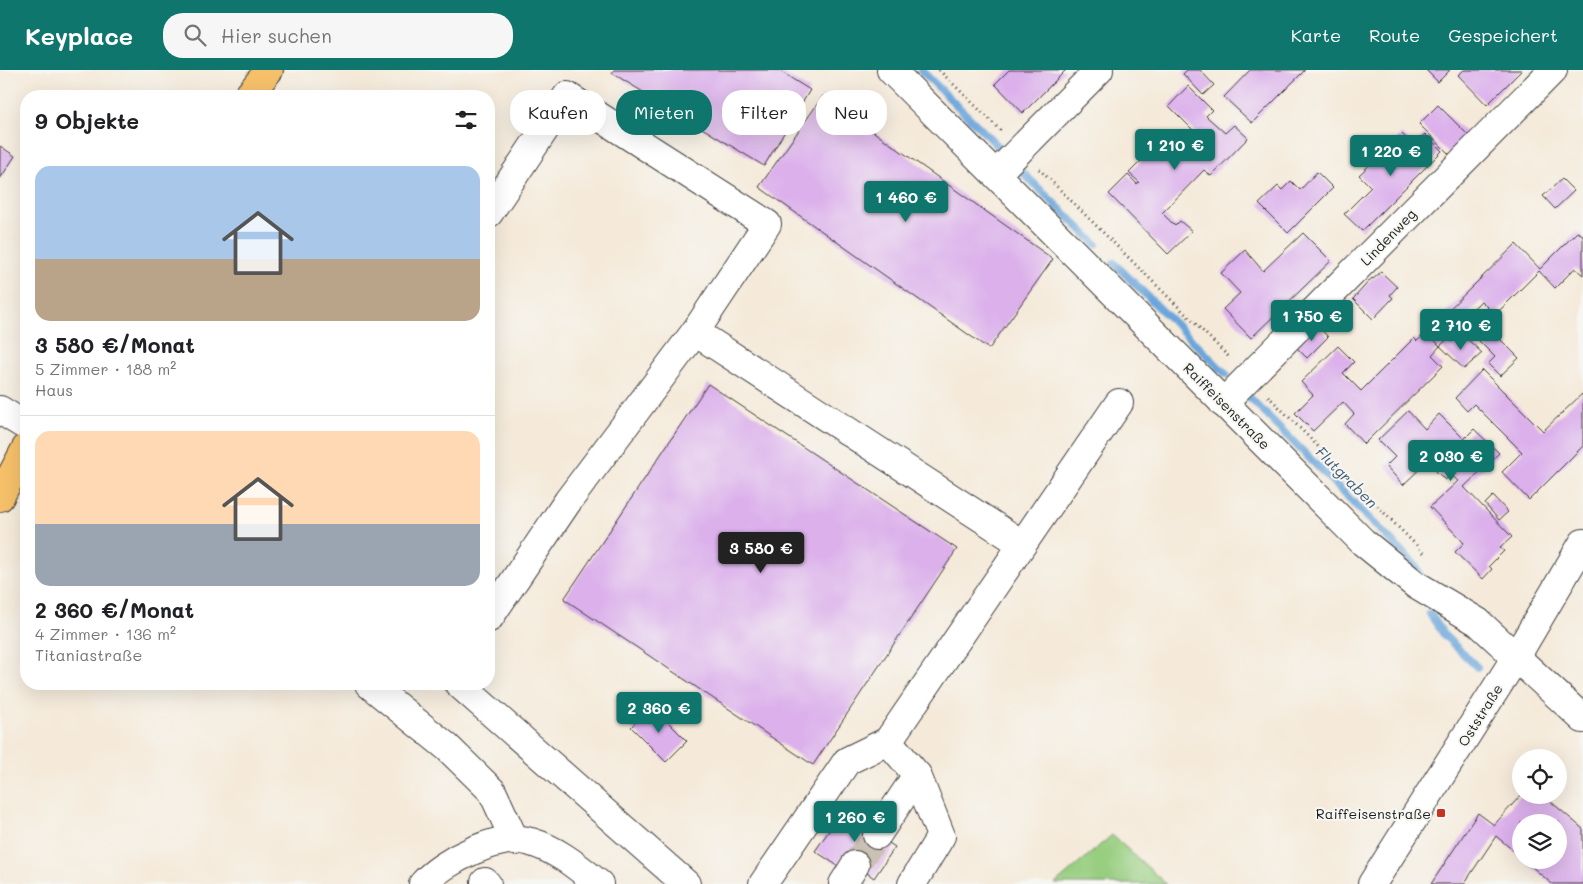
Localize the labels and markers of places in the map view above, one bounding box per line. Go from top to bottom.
pin: 1 210 € [1129,128,1221,171]
pin: 1 220 € [1345,134,1437,177]
pin: 1 460 € [860,180,952,223]
pin: 1 750 € [1266,300,1358,342]
pin: 2 710 € [1415,308,1507,351]
pin: 2 030 € [1405,440,1497,482]
pin: 3 580 € [715,532,807,574]
pin: 2 360 € [613,692,705,734]
pin: 1 260 € [809,800,901,843]
place label: Raiffeisenstraße [1316,804,1431,823]
marker: Raiffeisenstraße [1435,807,1447,819]

